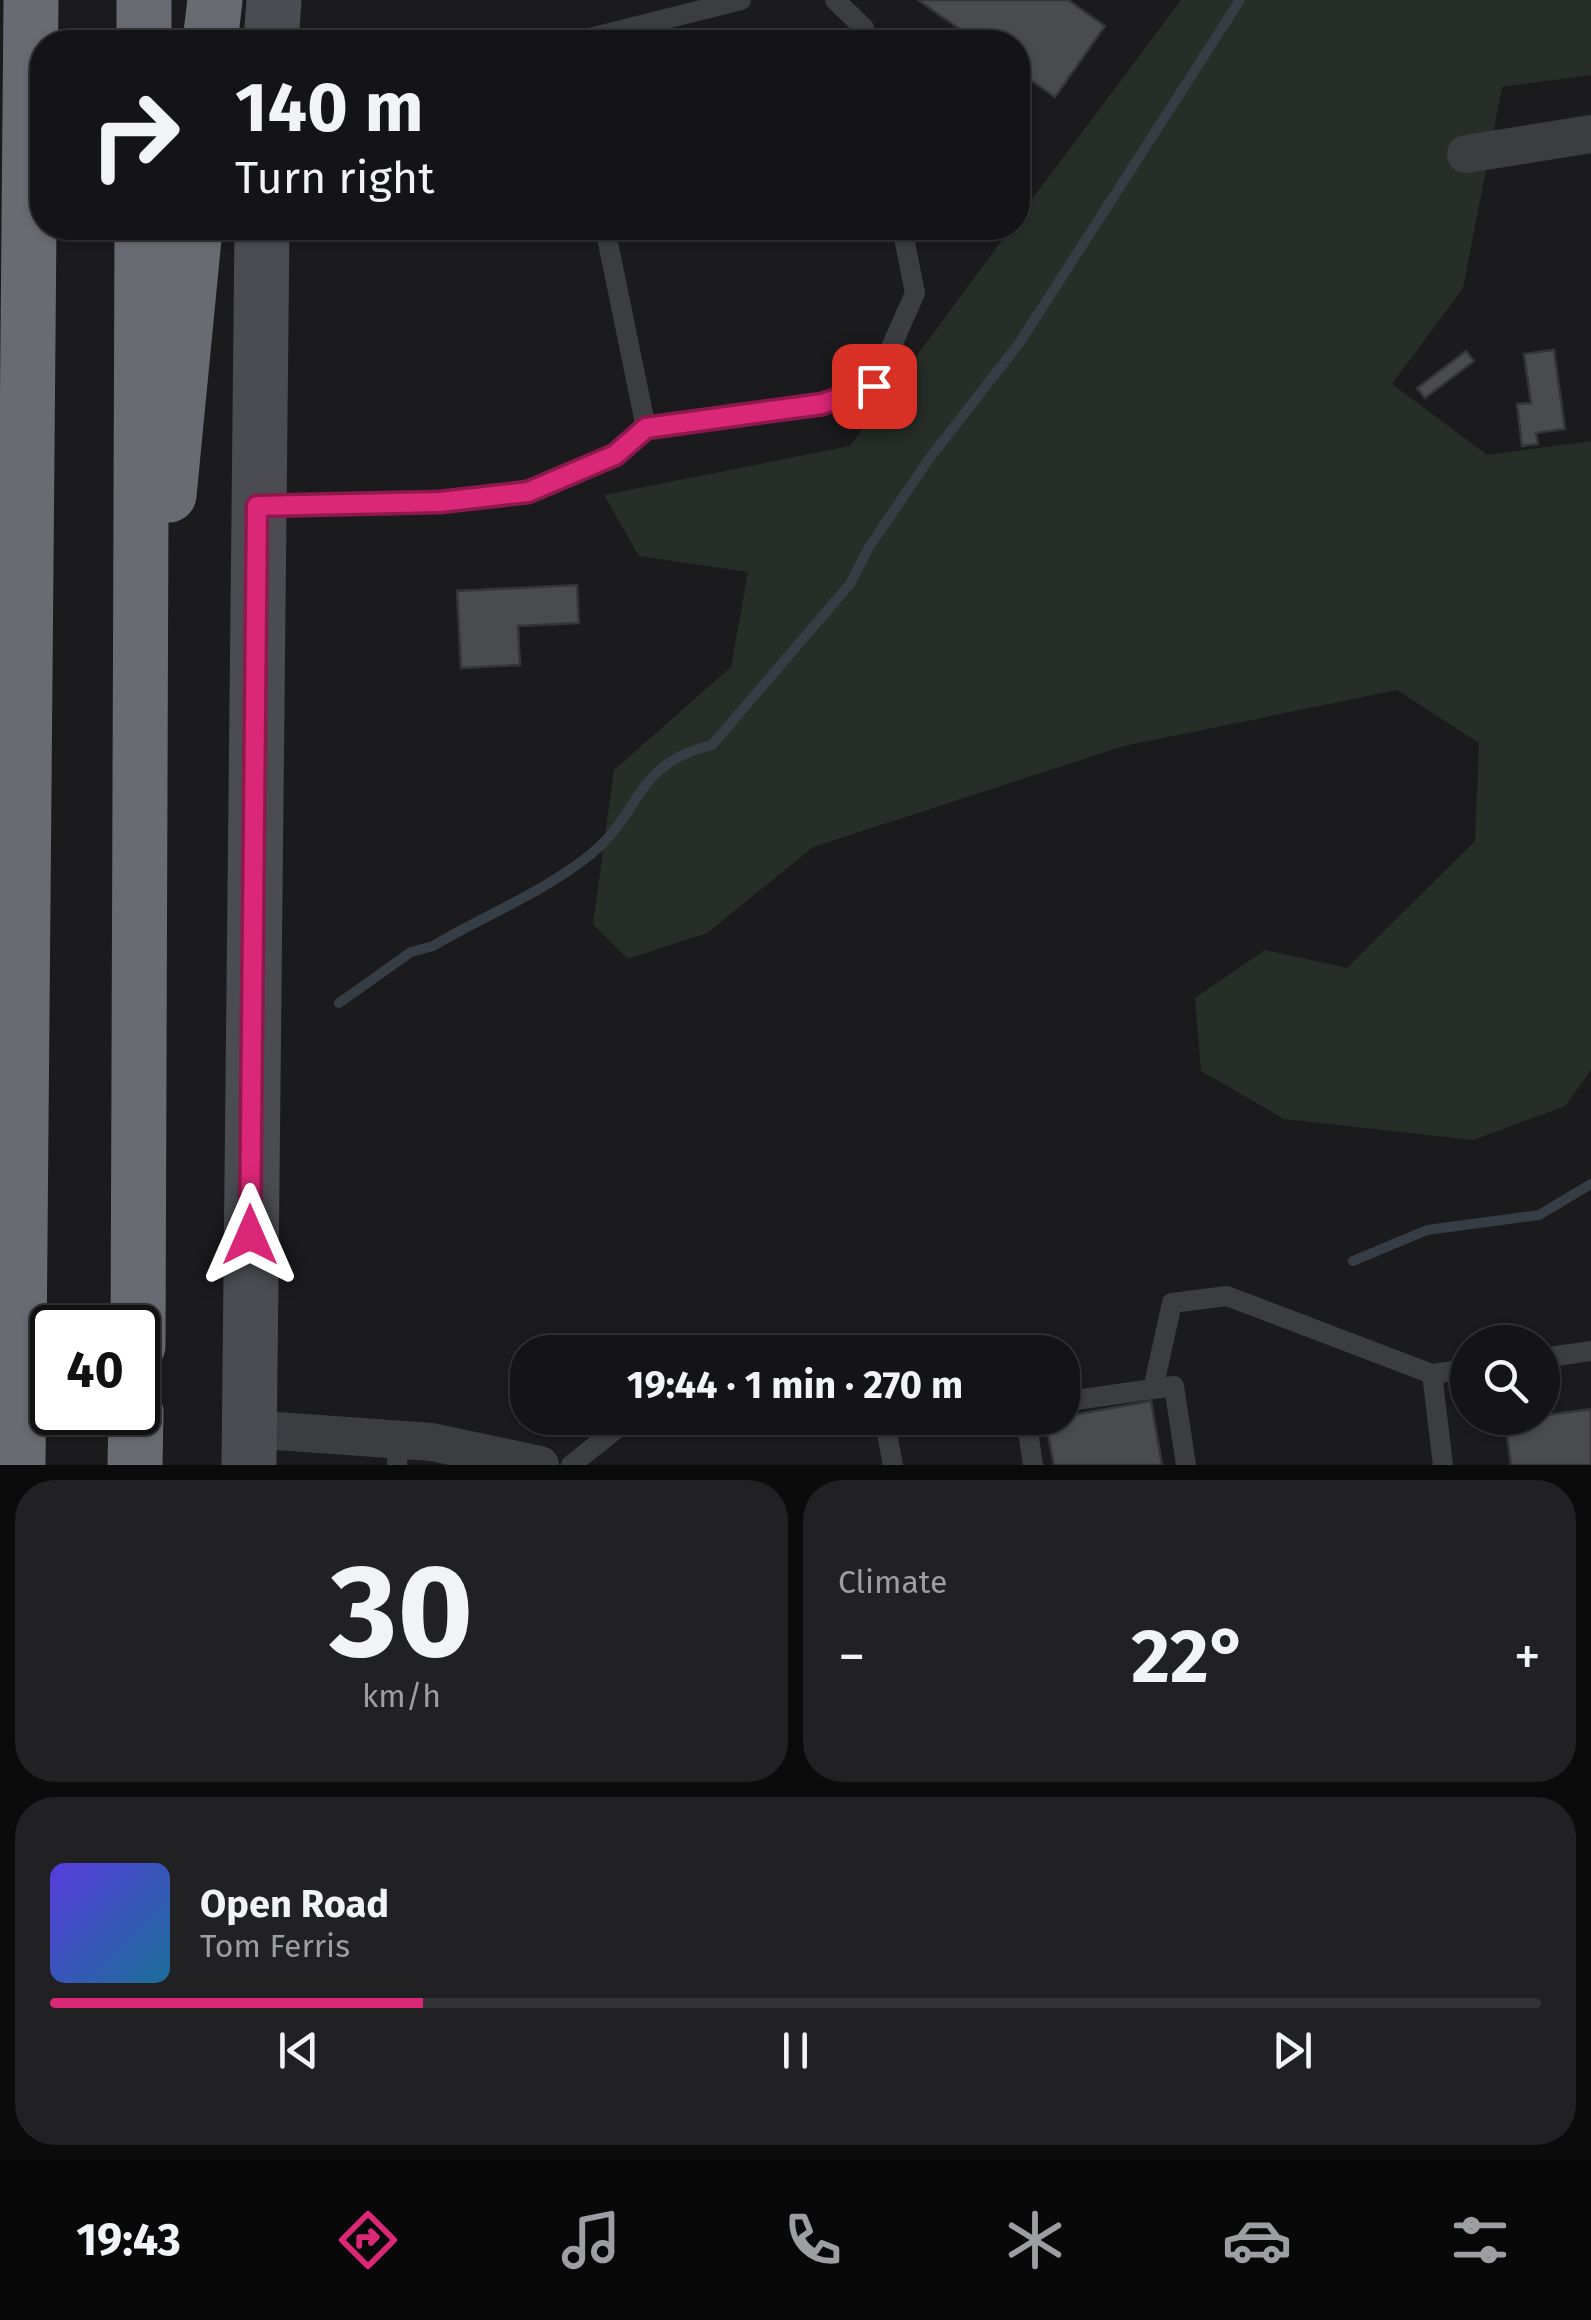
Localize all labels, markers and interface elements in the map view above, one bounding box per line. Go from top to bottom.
text: 140 m [235,66,424,150]
icon: right [70,70,200,200]
text: Turn right [235,151,434,205]
pin [832,344,917,429]
icon: arrive [847,359,902,414]
position arrow [198,1183,302,1287]
speed limit sign: 40 [30,1305,160,1435]
map controls [1450,1325,1560,1435]
button: search [1450,1325,1560,1435]
text: 19:44 · 1 min · 270 m [627,1362,963,1408]
text: 30 [330,1534,473,1690]
text: Climate [838,1563,947,1601]
text: 22° [1131,1612,1248,1702]
text: − [838,1624,866,1690]
text: + [1514,1624,1541,1690]
text: km/h [362,1677,441,1715]
text: Open Road [200,1881,389,1927]
text: Tom Ferris [200,1927,350,1965]
icon: previous [271,2023,326,2078]
icon: pause [768,2023,823,2078]
icon: next [1265,2023,1320,2078]
icon: directions [333,2205,403,2275]
icon: music [556,2205,626,2275]
icon: phone [778,2205,848,2275]
icon: climate [1000,2205,1070,2275]
icon: car [1222,2205,1292,2275]
icon: filters [1445,2205,1515,2275]
text: 19:43 [76,2213,181,2267]

